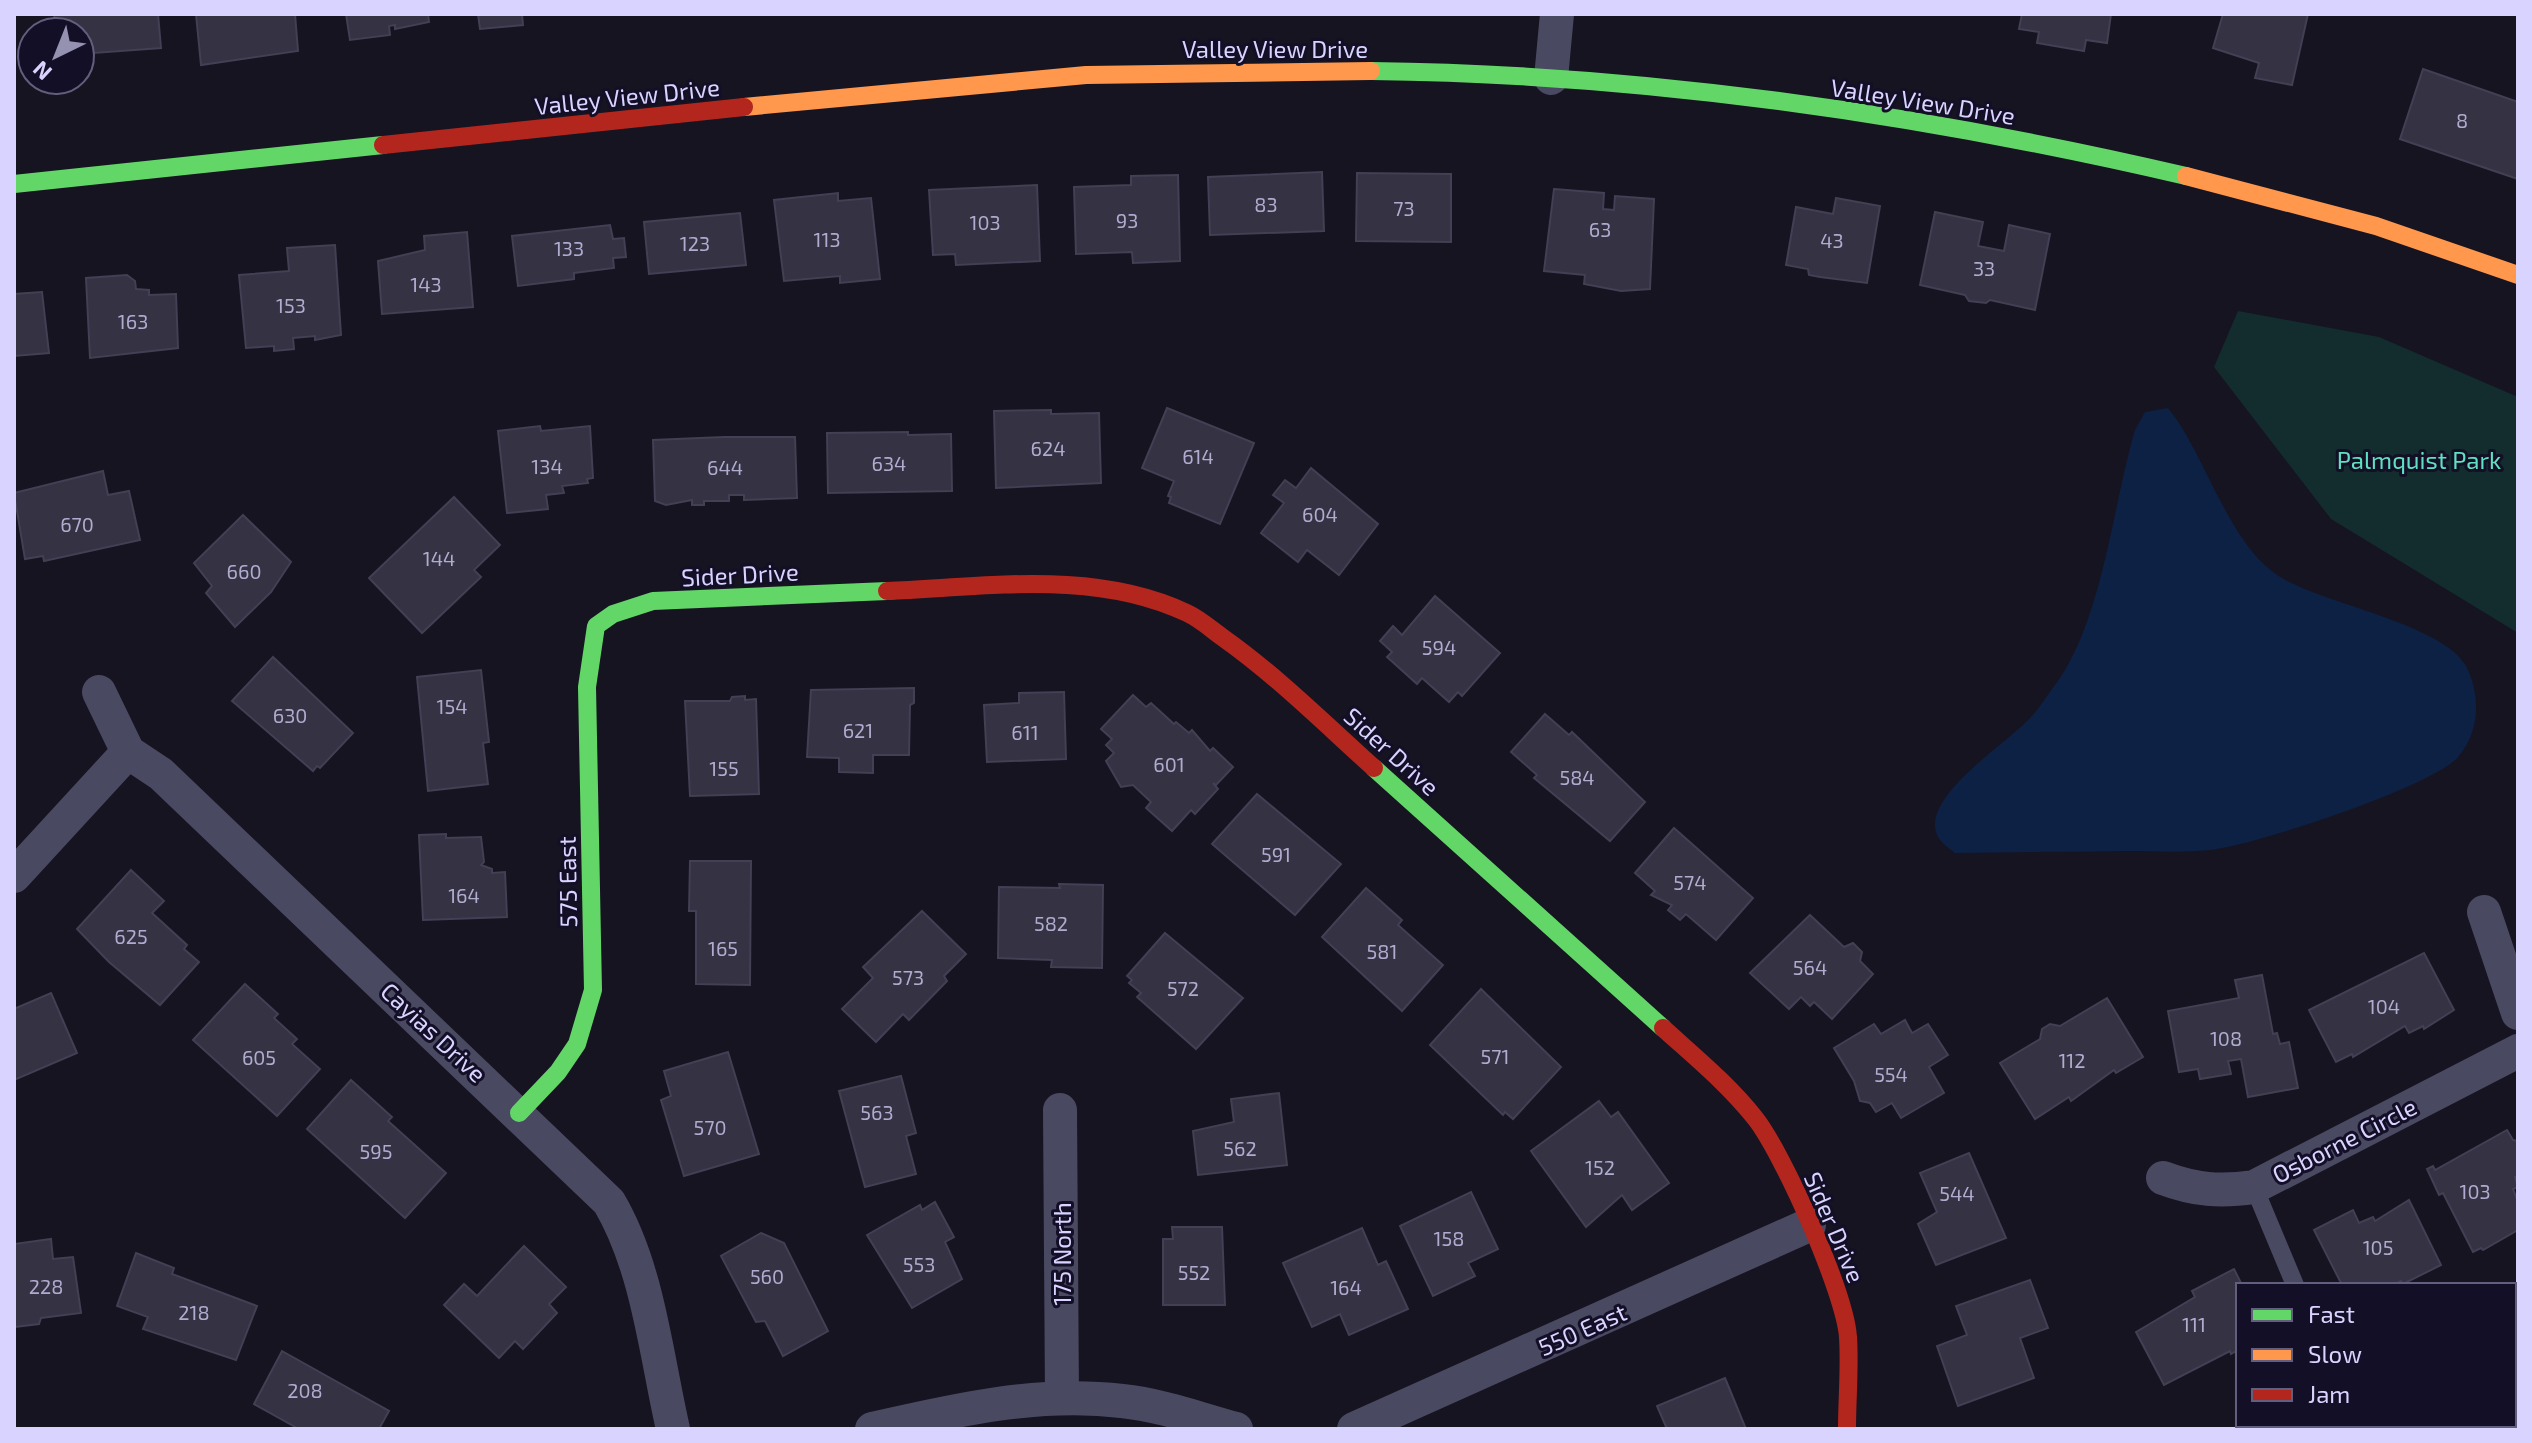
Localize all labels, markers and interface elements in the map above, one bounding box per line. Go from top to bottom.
north arrow [16,16,96,96]
street label: Valley View Drive [1182,34,1368,63]
text: N [27,56,56,86]
street label: Valley View Drive [533,72,721,120]
street label: Valley View Drive [1829,72,2017,130]
house number: 8 [2456,108,2468,132]
house number: 83 [1254,192,1278,216]
house number: 73 [1393,196,1415,220]
house number: 93 [1116,208,1138,232]
house number: 103 [969,210,1001,234]
house number: 63 [1589,217,1611,241]
house number: 113 [813,227,841,251]
house number: 43 [1820,228,1844,252]
house number: 123 [680,231,710,255]
house number: 133 [554,236,584,260]
house number: 33 [1973,256,1995,280]
house number: 143 [410,272,442,296]
house number: 153 [276,293,306,317]
house number: 163 [118,309,148,333]
house number: 624 [1031,436,1065,460]
house number: 614 [1182,444,1214,468]
park label: Palmquist Park [2337,445,2501,474]
house number: 634 [872,451,906,475]
house number: 134 [531,454,563,478]
house number: 644 [707,455,743,479]
house number: 604 [1302,502,1338,526]
house number: 670 [60,512,94,536]
house number: 144 [423,546,455,570]
street label: Sider Drive [681,556,799,592]
house number: 660 [227,559,261,583]
house number: 594 [1422,635,1456,659]
house number: 154 [437,694,467,718]
street label: Sider Drive [1339,701,1445,801]
house number: 630 [273,703,307,727]
house number: 621 [843,718,873,742]
house number: 611 [1011,720,1039,744]
house number: 601 [1153,752,1185,776]
house number: 155 [709,756,739,780]
house number: 584 [1559,765,1595,789]
street label: 575 East [552,836,582,928]
house number: 591 [1261,842,1291,866]
house number: 574 [1673,870,1707,894]
house number: 164 [448,883,480,907]
house number: 582 [1034,911,1068,935]
house number: 625 [114,924,148,948]
house number: 165 [708,936,738,960]
house number: 581 [1367,939,1397,963]
house number: 564 [1793,955,1827,979]
house number: 573 [892,965,924,989]
street label: Cayias Drive [375,976,493,1088]
house number: 572 [1167,976,1199,1000]
house number: 104 [2368,994,2400,1018]
house number: 108 [2210,1026,2242,1050]
house number: 571 [1481,1044,1509,1068]
house number: 605 [242,1045,276,1069]
house number: 112 [2058,1048,2086,1072]
house number: 554 [1874,1062,1908,1086]
street label: Osborne Circle [2267,1091,2421,1189]
house number: 563 [860,1100,894,1124]
house number: 570 [693,1115,727,1139]
house number: 562 [1223,1136,1257,1160]
house number: 595 [360,1139,392,1163]
house number: 152 [1585,1155,1615,1179]
street label: Sider Drive [1799,1167,1871,1287]
house number: 103 [2459,1179,2491,1203]
house number: 544 [1939,1181,1975,1205]
street label: 175 North [1047,1202,1076,1306]
house number: 158 [1434,1226,1464,1250]
house number: 105 [2363,1235,2393,1259]
house number: 553 [903,1252,935,1276]
house number: 552 [1178,1260,1210,1284]
house number: 560 [750,1264,784,1288]
house number: 228 [29,1274,63,1298]
house number: 164 [1330,1275,1362,1299]
legend [2236,1283,2516,1427]
street label: 550 East [1533,1297,1631,1361]
text: Fast [2308,1299,2355,1328]
house number: 218 [178,1300,210,1324]
house number: 111 [2182,1312,2206,1336]
text: Slow [2308,1339,2362,1368]
house number: 208 [287,1378,323,1402]
text: Jam [2308,1379,2350,1408]

